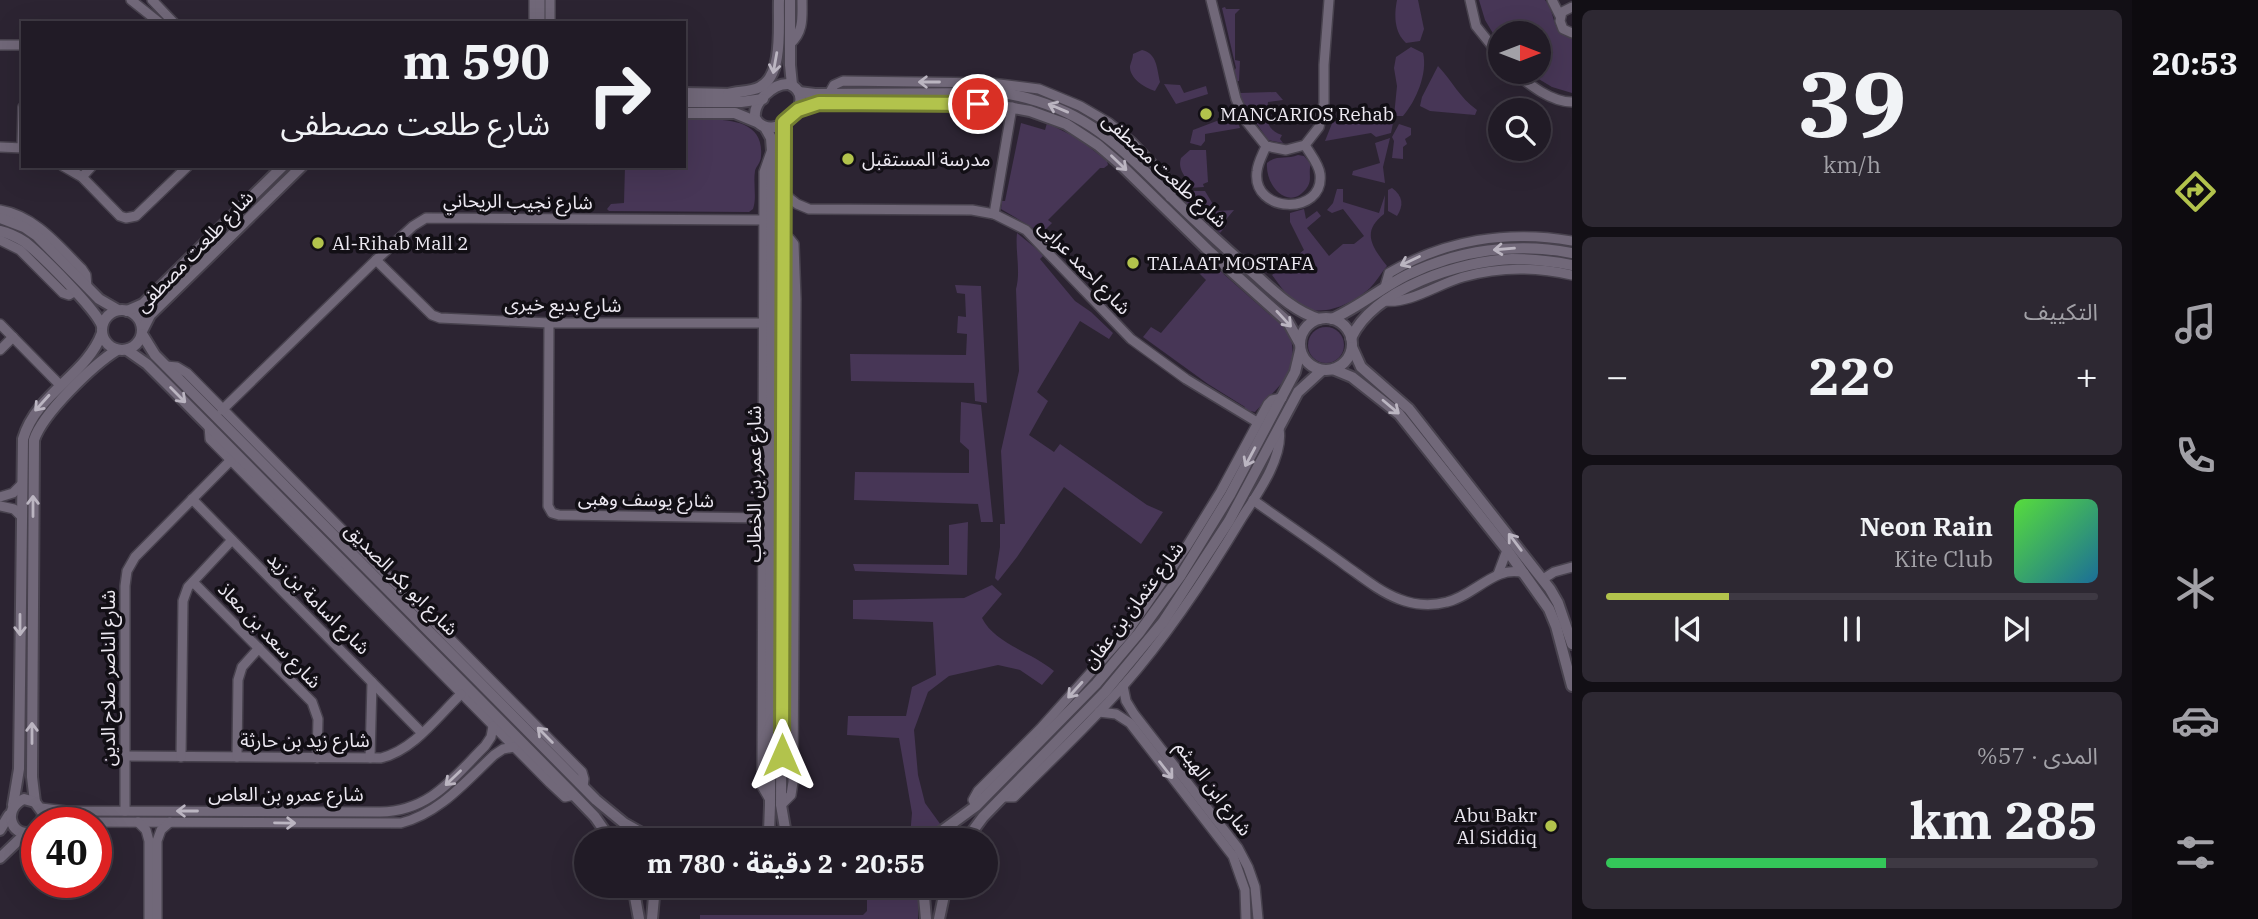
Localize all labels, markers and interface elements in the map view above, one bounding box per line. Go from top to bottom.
north arrow [1488,21,1550,84]
map controls [1488,21,1551,161]
text: 590 m [403,29,550,92]
text: 20:53 [2152,42,2238,84]
text: 39 [1797,44,1907,162]
icon: right [574,49,665,140]
one-way arrow [768,51,781,74]
pin [948,74,1008,134]
one-way arrow [918,75,941,89]
icon: arrive [959,85,997,123]
button: search [1488,98,1551,161]
one-way arrow [1048,101,1069,114]
text: شارع طلعت مصطفى [281,102,550,144]
place label: MANCARIOS Rehab [1220,102,1394,126]
marker: MANCARIOS Rehab [1198,106,1214,122]
street label: شارع طلعت مصطفى [1096,108,1232,234]
place label: مدرسة المستقبل [862,147,991,171]
text: km/h [1823,149,1881,179]
marker: مدرسة المستقبل [840,151,856,167]
one-way arrow [1110,154,1127,171]
icon: directions [2171,167,2220,216]
street label: شارع طلعت مصطفى [130,185,260,318]
street label: شارع نجيب الريحاني [443,188,593,218]
street label: شارع احمد عرابى [1032,214,1136,321]
place label: Al-Rihab Mall 2 [332,231,469,255]
marker: Al-Rihab Mall 2 [310,235,326,251]
one-way arrow [1493,243,1516,256]
place label: TALAAT MOSTAFA [1147,251,1314,275]
marker: TALAAT MOSTAFA [1125,255,1141,271]
one-way arrow [1400,255,1421,269]
street label: شارع بديع خيرى [504,291,622,320]
text: التكييف [2024,296,2098,326]
icon: music [2171,299,2220,348]
one-way arrow [1275,310,1292,327]
text: 22° [1809,342,1895,409]
text: − [1606,351,1629,400]
text: + [2075,351,2098,400]
one-way arrow [169,387,186,404]
one-way arrow [34,394,51,411]
one-way arrow [1381,399,1399,415]
street label: شارع عمر بن الخطاب [742,406,768,562]
icon: phone [2171,431,2220,480]
one-way arrow [1243,446,1257,467]
street label: شارع يوسف وهبى [578,486,714,514]
one-way arrow [26,495,40,518]
text: Neon Rain [1860,509,1993,543]
street label: شارع ابو بكر الصديق [339,518,463,642]
one-way arrow [1508,534,1523,552]
street label: شارع عثمان بن عفان [1077,537,1190,674]
text: Kite Club [1894,543,1993,573]
street label: شارع اسامة بن زيد [261,547,375,661]
icon: climate [2171,564,2220,613]
street label: شارع سعد بن معاذ [212,577,327,695]
street label: شارع الناصر صلاح الدين [96,590,122,766]
icon: previous [1669,610,1707,648]
icon: pause [1833,610,1871,648]
icon: next [1997,610,2035,648]
one-way arrow [13,613,27,636]
one-way arrow [1066,681,1083,698]
icon: car [2171,696,2220,745]
position arrow [745,718,819,792]
one-way arrow [26,722,39,745]
one-way arrow [537,726,554,743]
street label: شارع زيد بن حارثة [240,728,370,754]
street label: شارع ابن الهيثم [1168,736,1258,842]
text: المدى · 57% [1977,740,2098,770]
one-way arrow [1158,760,1173,778]
one-way arrow [444,770,461,787]
street label: شارع عمرو بن العاص [208,782,364,808]
text: 285 km [1909,786,2098,853]
place label: Abu Bakr Al Siddiq [1454,803,1538,849]
one-way arrow [175,804,198,818]
speed limit sign: 40 [21,807,112,898]
one-way arrow [273,816,296,830]
marker: Abu Bakr Al Siddiq [1543,818,1559,834]
icon: filters [2171,828,2220,877]
text: 20:55 · 2 دقيقة · 780 m [647,846,925,880]

